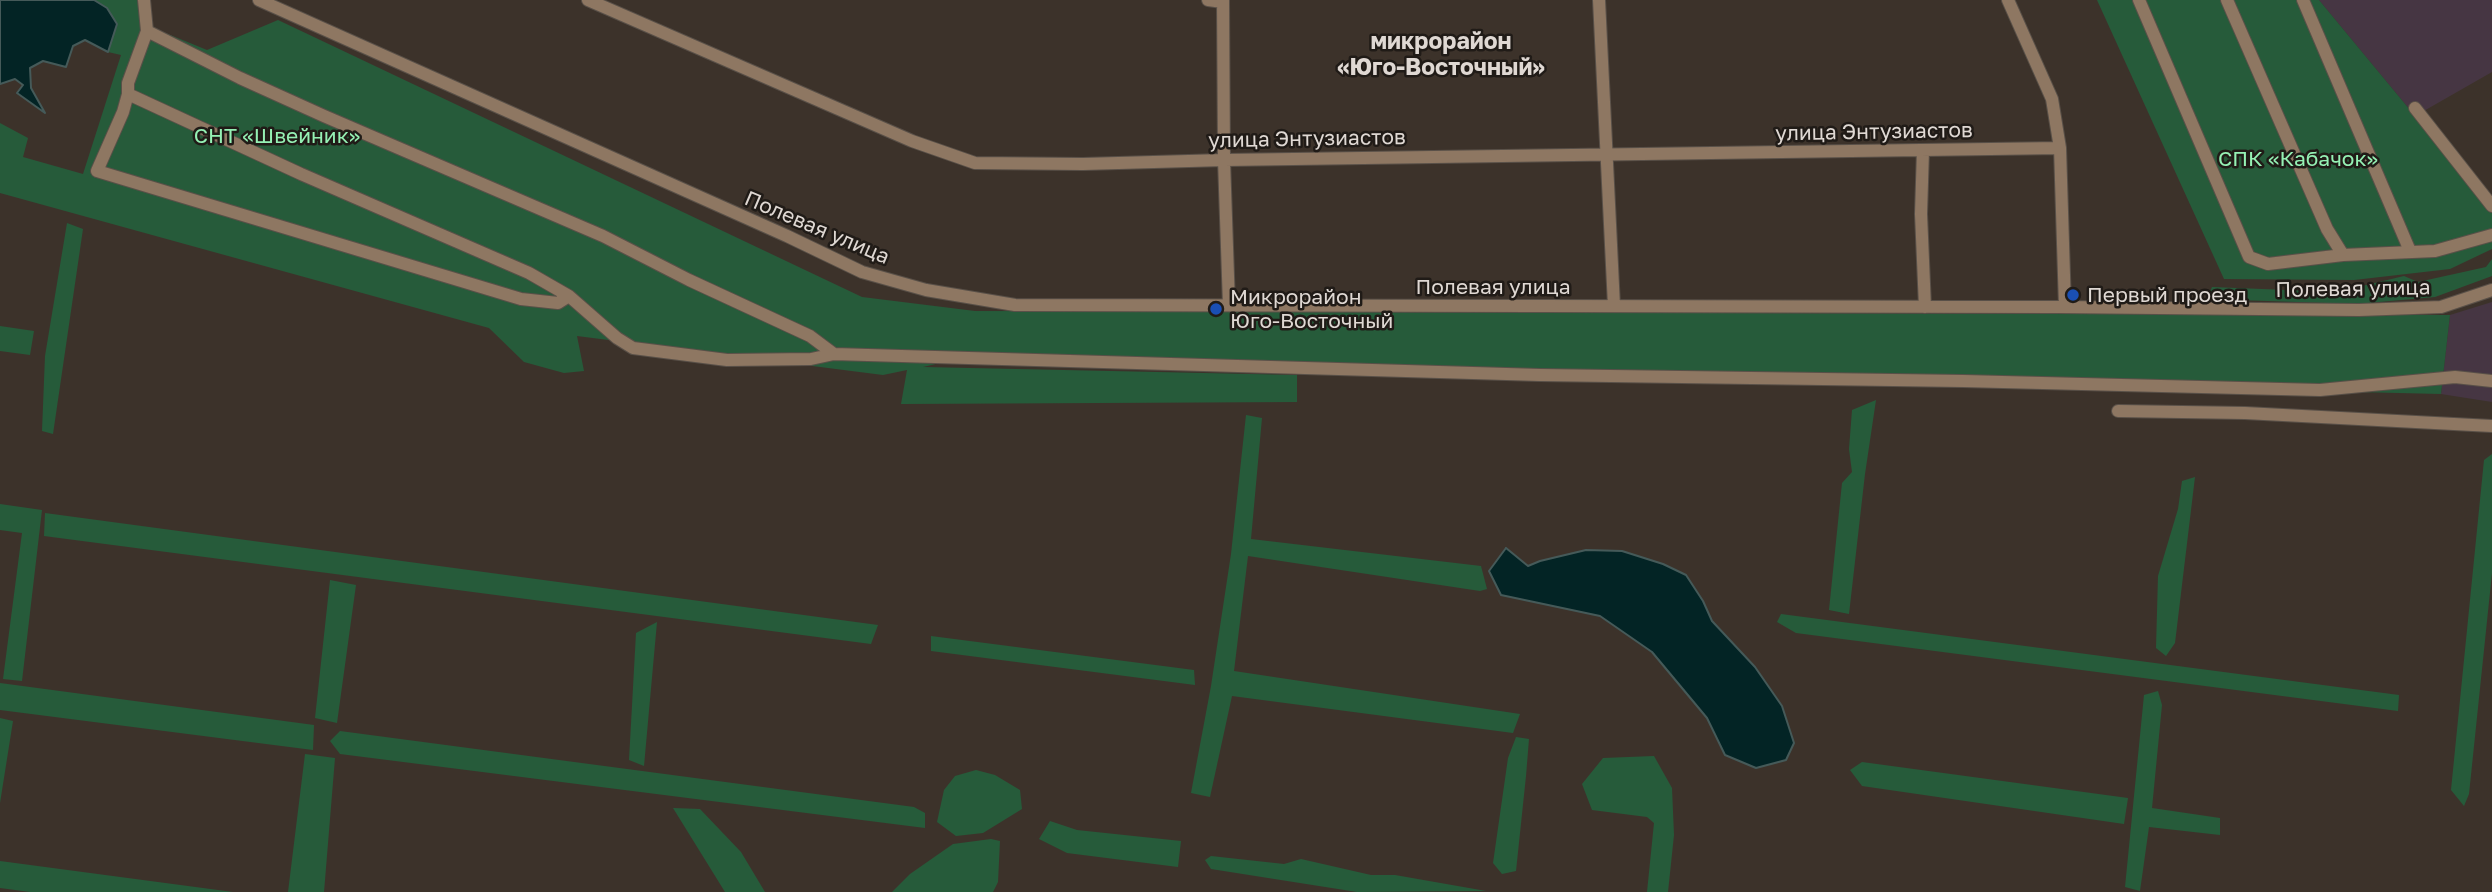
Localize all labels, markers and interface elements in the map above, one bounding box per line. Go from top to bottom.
district label: микрорайон «Юго-Восточный» [1337,28,1545,82]
street label: улица Энтузиастов [1775,118,1973,146]
park label: СНТ «Швейник» [194,123,360,149]
street label: улица Энтузиастов [1208,125,1406,153]
park label: СПК «Кабачок» [2218,146,2378,172]
street label: Полевая улица [741,186,893,270]
street label: Полевая улица [1415,274,1571,300]
street label: Полевая улица [2275,275,2431,303]
place label: Первый проезд [2087,282,2247,308]
place label: Микрорайон Юго-Восточный [1230,284,1393,334]
marker: Первый проезд [2065,287,2081,303]
marker: Микрорайон Юго-Восточный [1208,301,1224,317]

